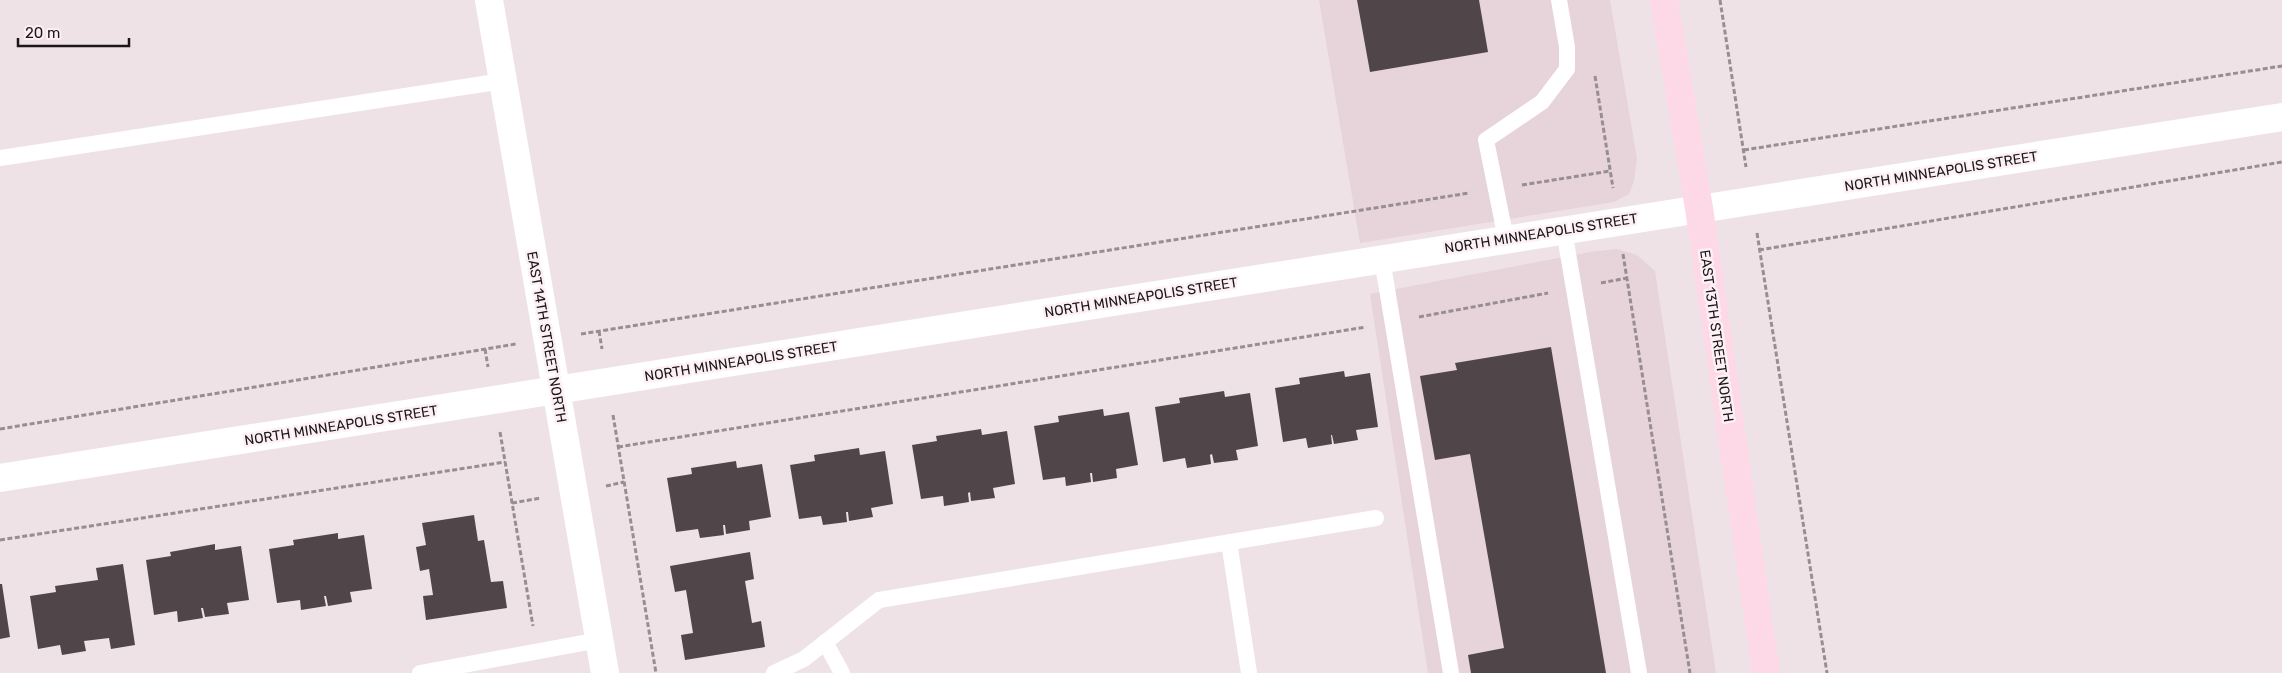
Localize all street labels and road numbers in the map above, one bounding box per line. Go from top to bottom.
street label: NORTH MINNEAPOLIS STREET [1843,148,2039,195]
street label: NORTH MINNEAPOLIS STREET [1443,210,1639,257]
street label: EAST 13TH STREET NORTH [1696,249,1737,423]
street label: EAST 14TH STREET NORTH [523,250,570,424]
street label: NORTH MINNEAPOLIS STREET [1043,274,1239,321]
street label: NORTH MINNEAPOLIS STREET [643,338,839,385]
street label: NORTH MINNEAPOLIS STREET [243,402,439,449]

